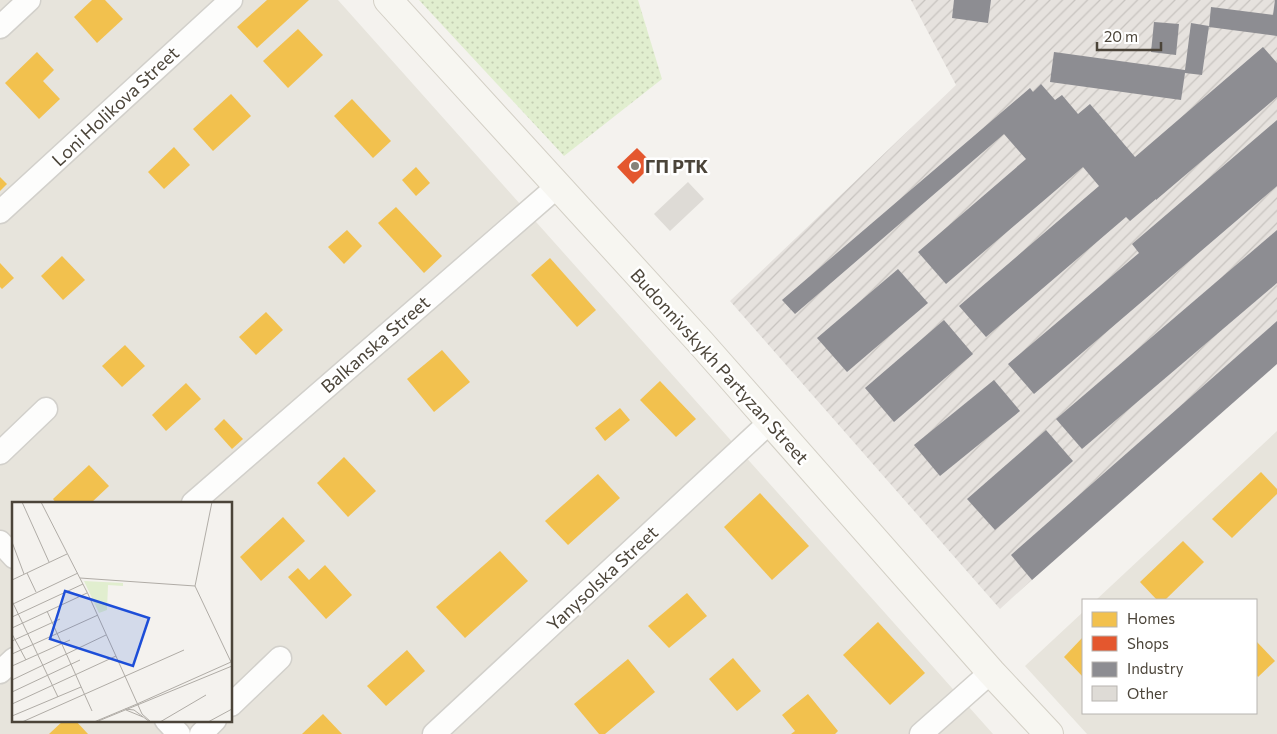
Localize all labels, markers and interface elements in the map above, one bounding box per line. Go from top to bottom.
scale bar [1097,20,1161,52]
text: 20 m [1104,27,1138,45]
street label: Loni Holikova Street [47,42,183,170]
place label: ГП РТК [645,155,709,177]
marker: ГП РТК [629,160,641,172]
street label: Budonnivskykh Partyzan Street [626,264,814,468]
street label: Balkanska Street [316,291,434,397]
inset map [12,502,232,722]
street label: Yanysolska Street [542,521,662,635]
legend [1082,599,1257,714]
text: Homes [1127,609,1175,627]
text: Shops [1127,634,1169,652]
text: Industry [1127,659,1184,677]
text: Other [1127,684,1168,702]

